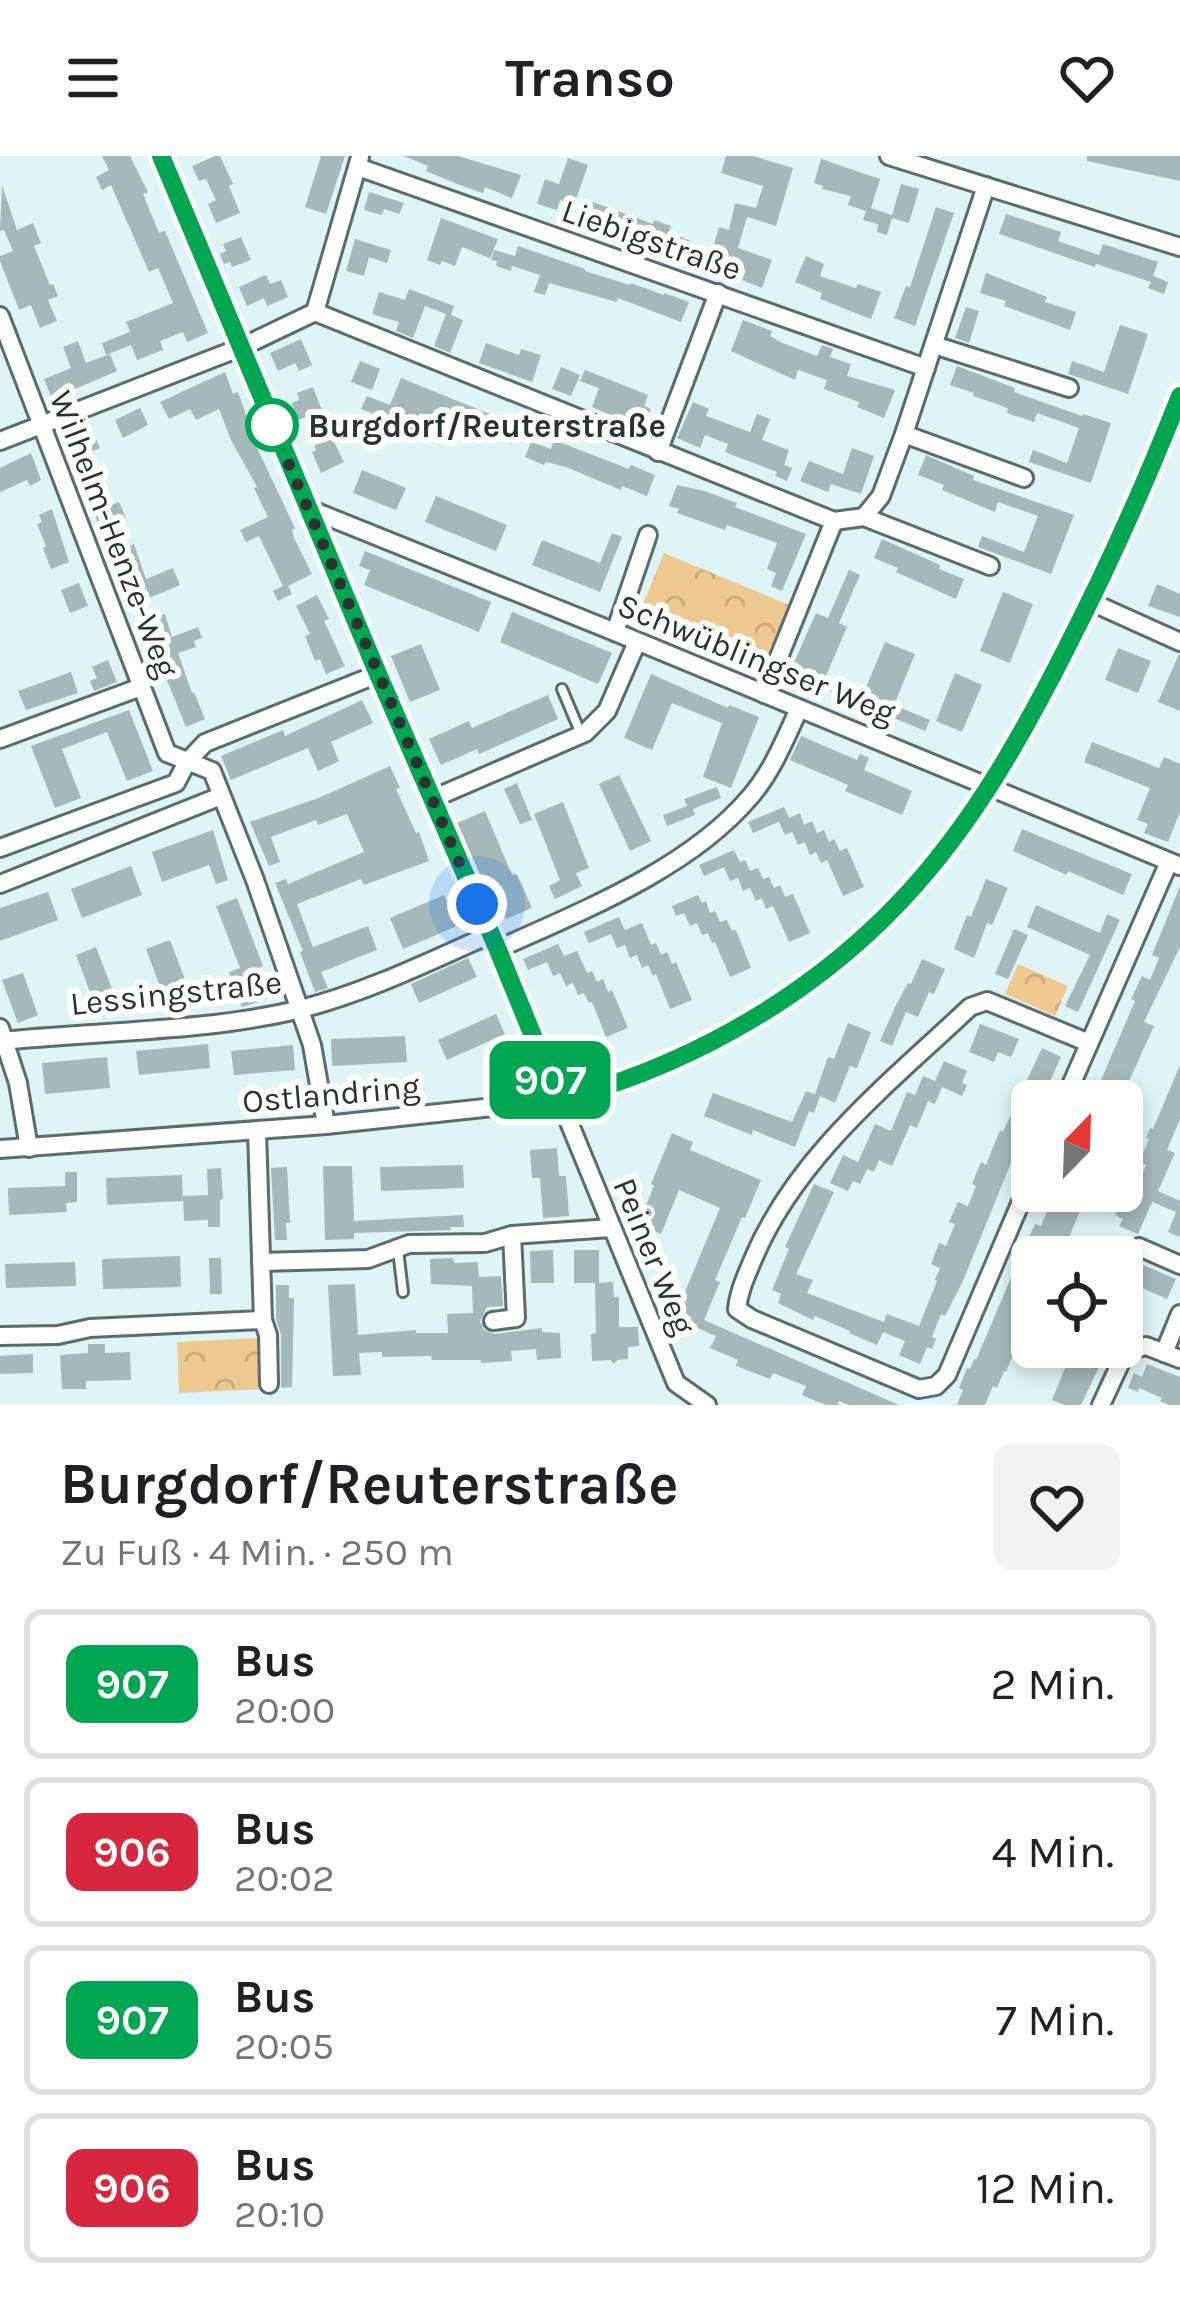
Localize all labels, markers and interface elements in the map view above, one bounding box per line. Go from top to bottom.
icon: menu [60,45,126,111]
icon: heart [1054,45,1120,111]
text: Transo [505,46,675,110]
street label: Liebigstraße [557,191,746,288]
street label: Wilhelm-Henze-Weg [42,386,186,683]
marker: Burgdorf/Reuterstraße [247,400,297,450]
place label: Burgdorf/Reuterstraße [308,407,666,445]
street label: Schwüblingser Weg [612,586,901,732]
your location [447,874,507,934]
street label: Lessingstraße [68,963,284,1023]
line badge: 907 [481,1041,619,1119]
text: 907 [513,1055,587,1105]
street label: Ostlandring [241,1067,422,1121]
north arrow [1011,1080,1143,1212]
map controls [1011,1080,1143,1368]
street label: Peiner Weg [605,1172,703,1341]
button: locate [1011,1236,1143,1368]
button: heart [994,1444,1120,1570]
text: Burgdorf/Reuterstraße [60,1451,678,1517]
text: Zu Fuß · 4 Min. · 250 m [60,1529,454,1575]
text: Bus [234,1635,315,1687]
text: 2 Min. [991,1658,1114,1710]
text: 907 [95,1659,169,1709]
text: 20:00 [234,1687,335,1733]
text: Bus [234,1803,315,1855]
text: 4 Min. [991,1826,1114,1878]
text: 906 [93,1827,171,1877]
text: 20:02 [234,1855,334,1901]
text: Bus [234,1971,315,2023]
text: 7 Min. [995,1994,1114,2046]
text: 907 [95,1995,169,2045]
text: 20:05 [234,2023,334,2069]
text: Bus [234,2139,315,2191]
text: 12 Min. [976,2162,1114,2214]
text: 906 [93,2163,171,2213]
text: 20:10 [234,2191,325,2237]

